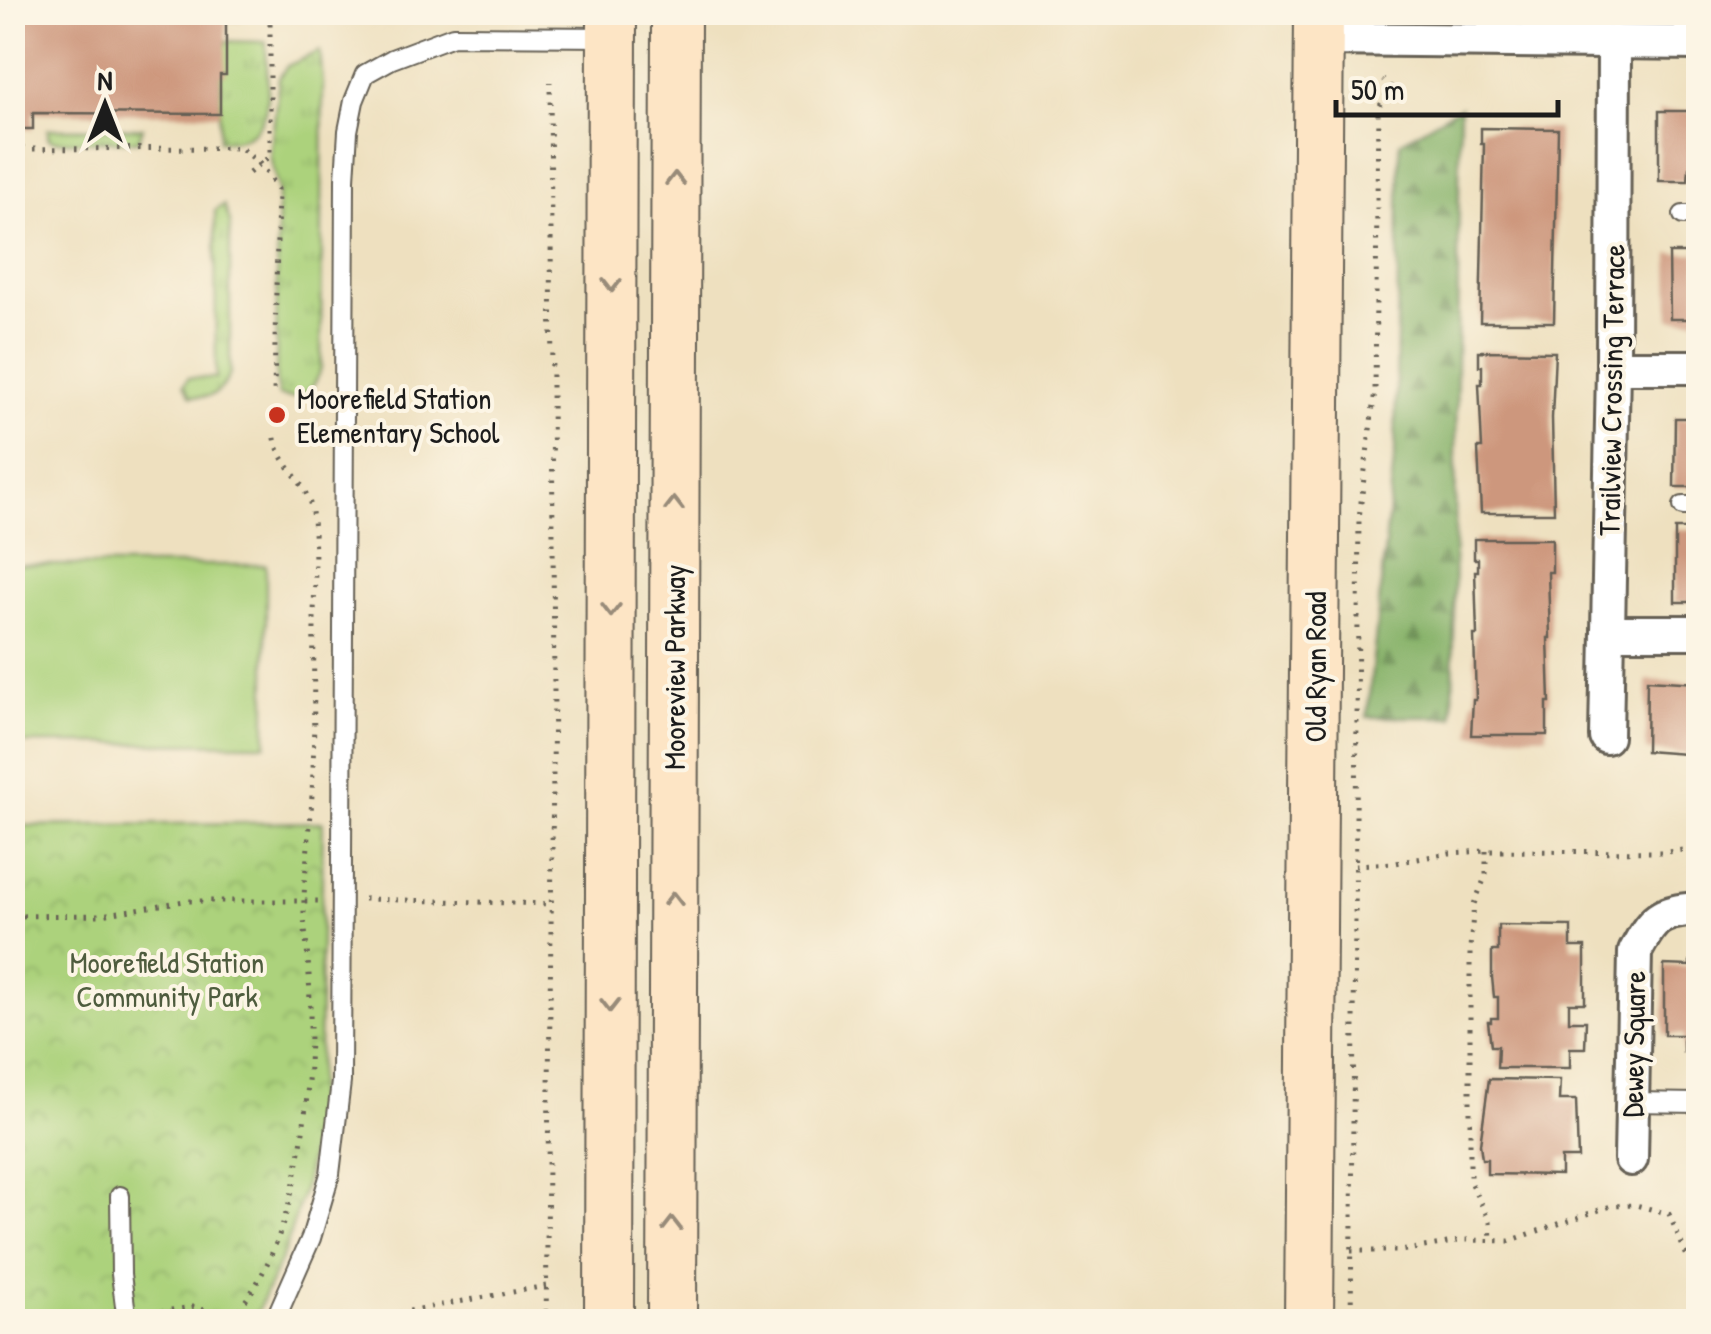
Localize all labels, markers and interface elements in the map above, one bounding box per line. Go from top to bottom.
north arrow [55,55,155,155]
scale bar [1336,55,1558,117]
text: N [98,61,113,99]
text: 50 m [1351,69,1404,109]
one-way arrow [664,171,686,186]
street label: Trailview Crossing Terrace [1588,244,1634,536]
one-way arrow [601,278,623,293]
place label: Moorefield Station Elementary School [297,378,499,452]
marker: Moorefield Station Elementary School [266,404,288,426]
one-way arrow [663,496,685,512]
street label: Mooreview Parkway [654,564,694,770]
street label: Old Ryan Road [1295,591,1335,742]
one-way arrow [600,602,622,618]
one-way arrow [662,891,684,906]
park label: Moorefield Station Community Park [70,942,264,1016]
street label: Dewey Square [1612,970,1654,1118]
one-way arrow [599,998,621,1013]
one-way arrow [661,1216,683,1232]

